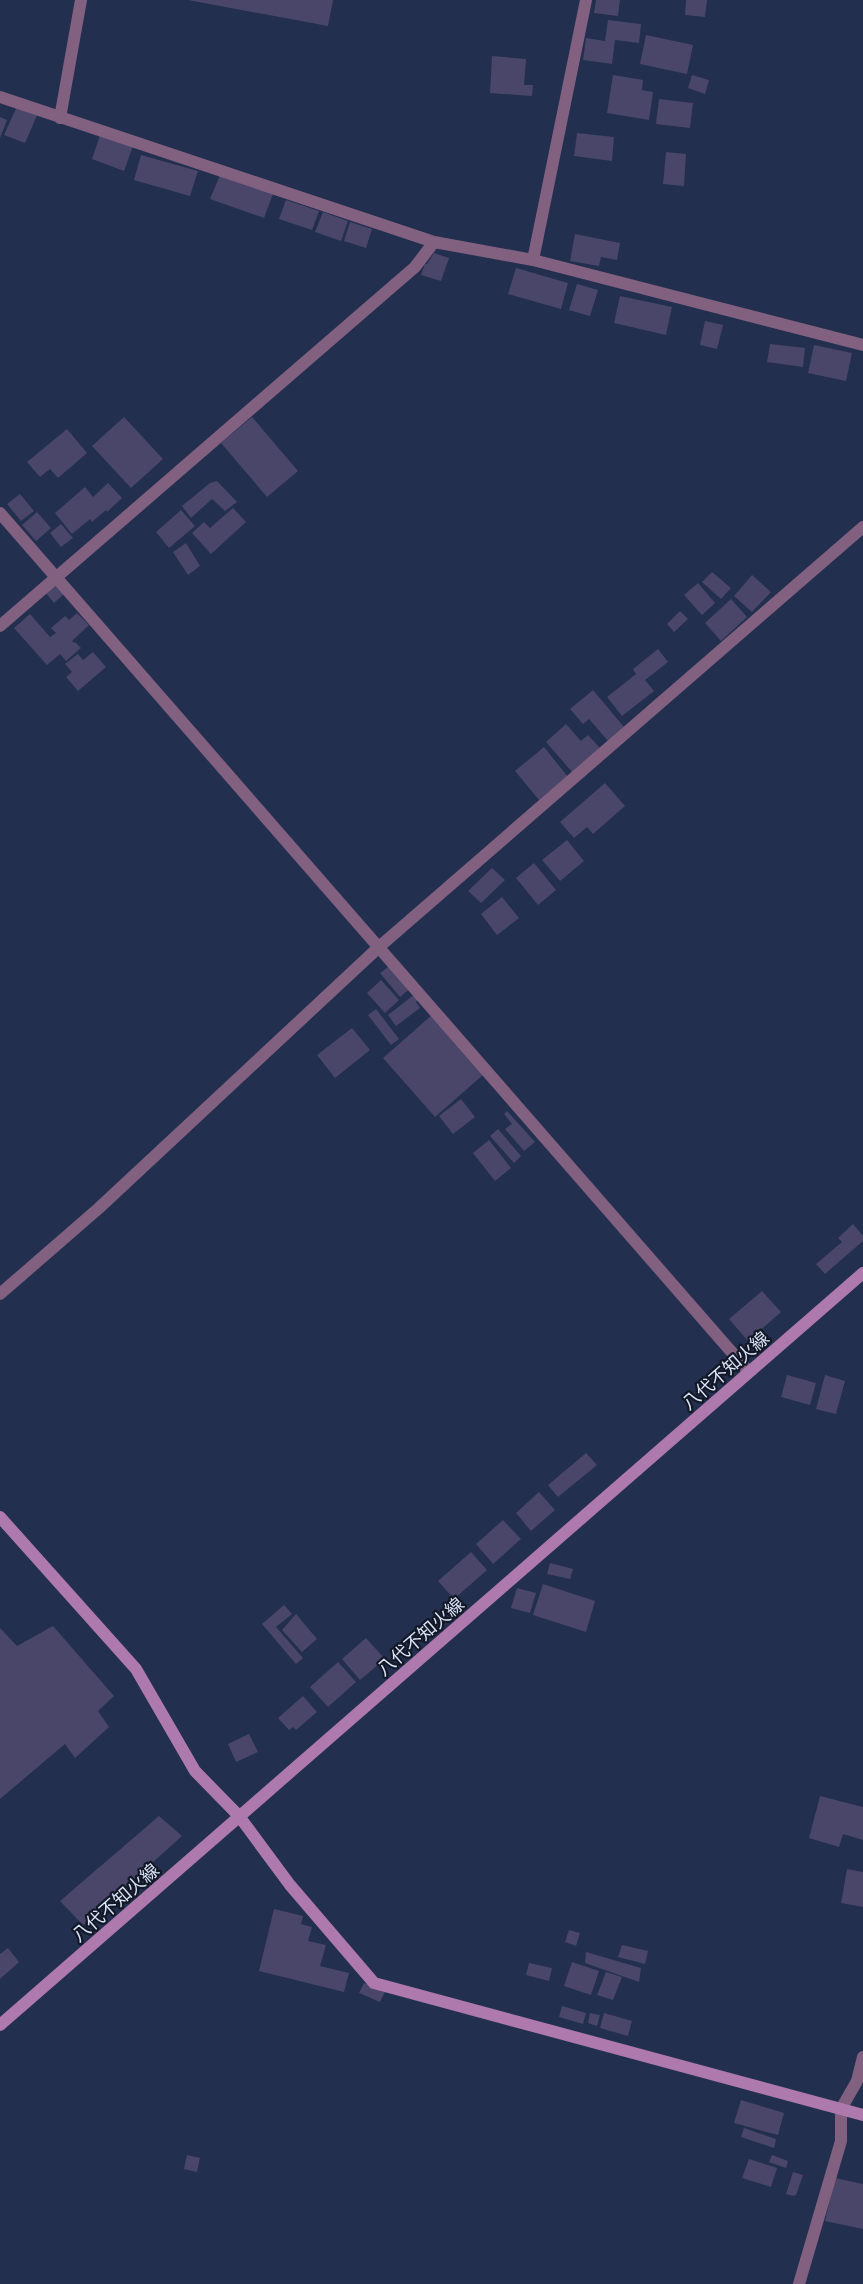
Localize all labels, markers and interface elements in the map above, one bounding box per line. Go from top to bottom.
street label: 八代不知火線 [677,1326,773,1414]
street label: 八代不知火線 [372,1592,468,1680]
street label: 八代不知火線 [67,1858,163,1946]

